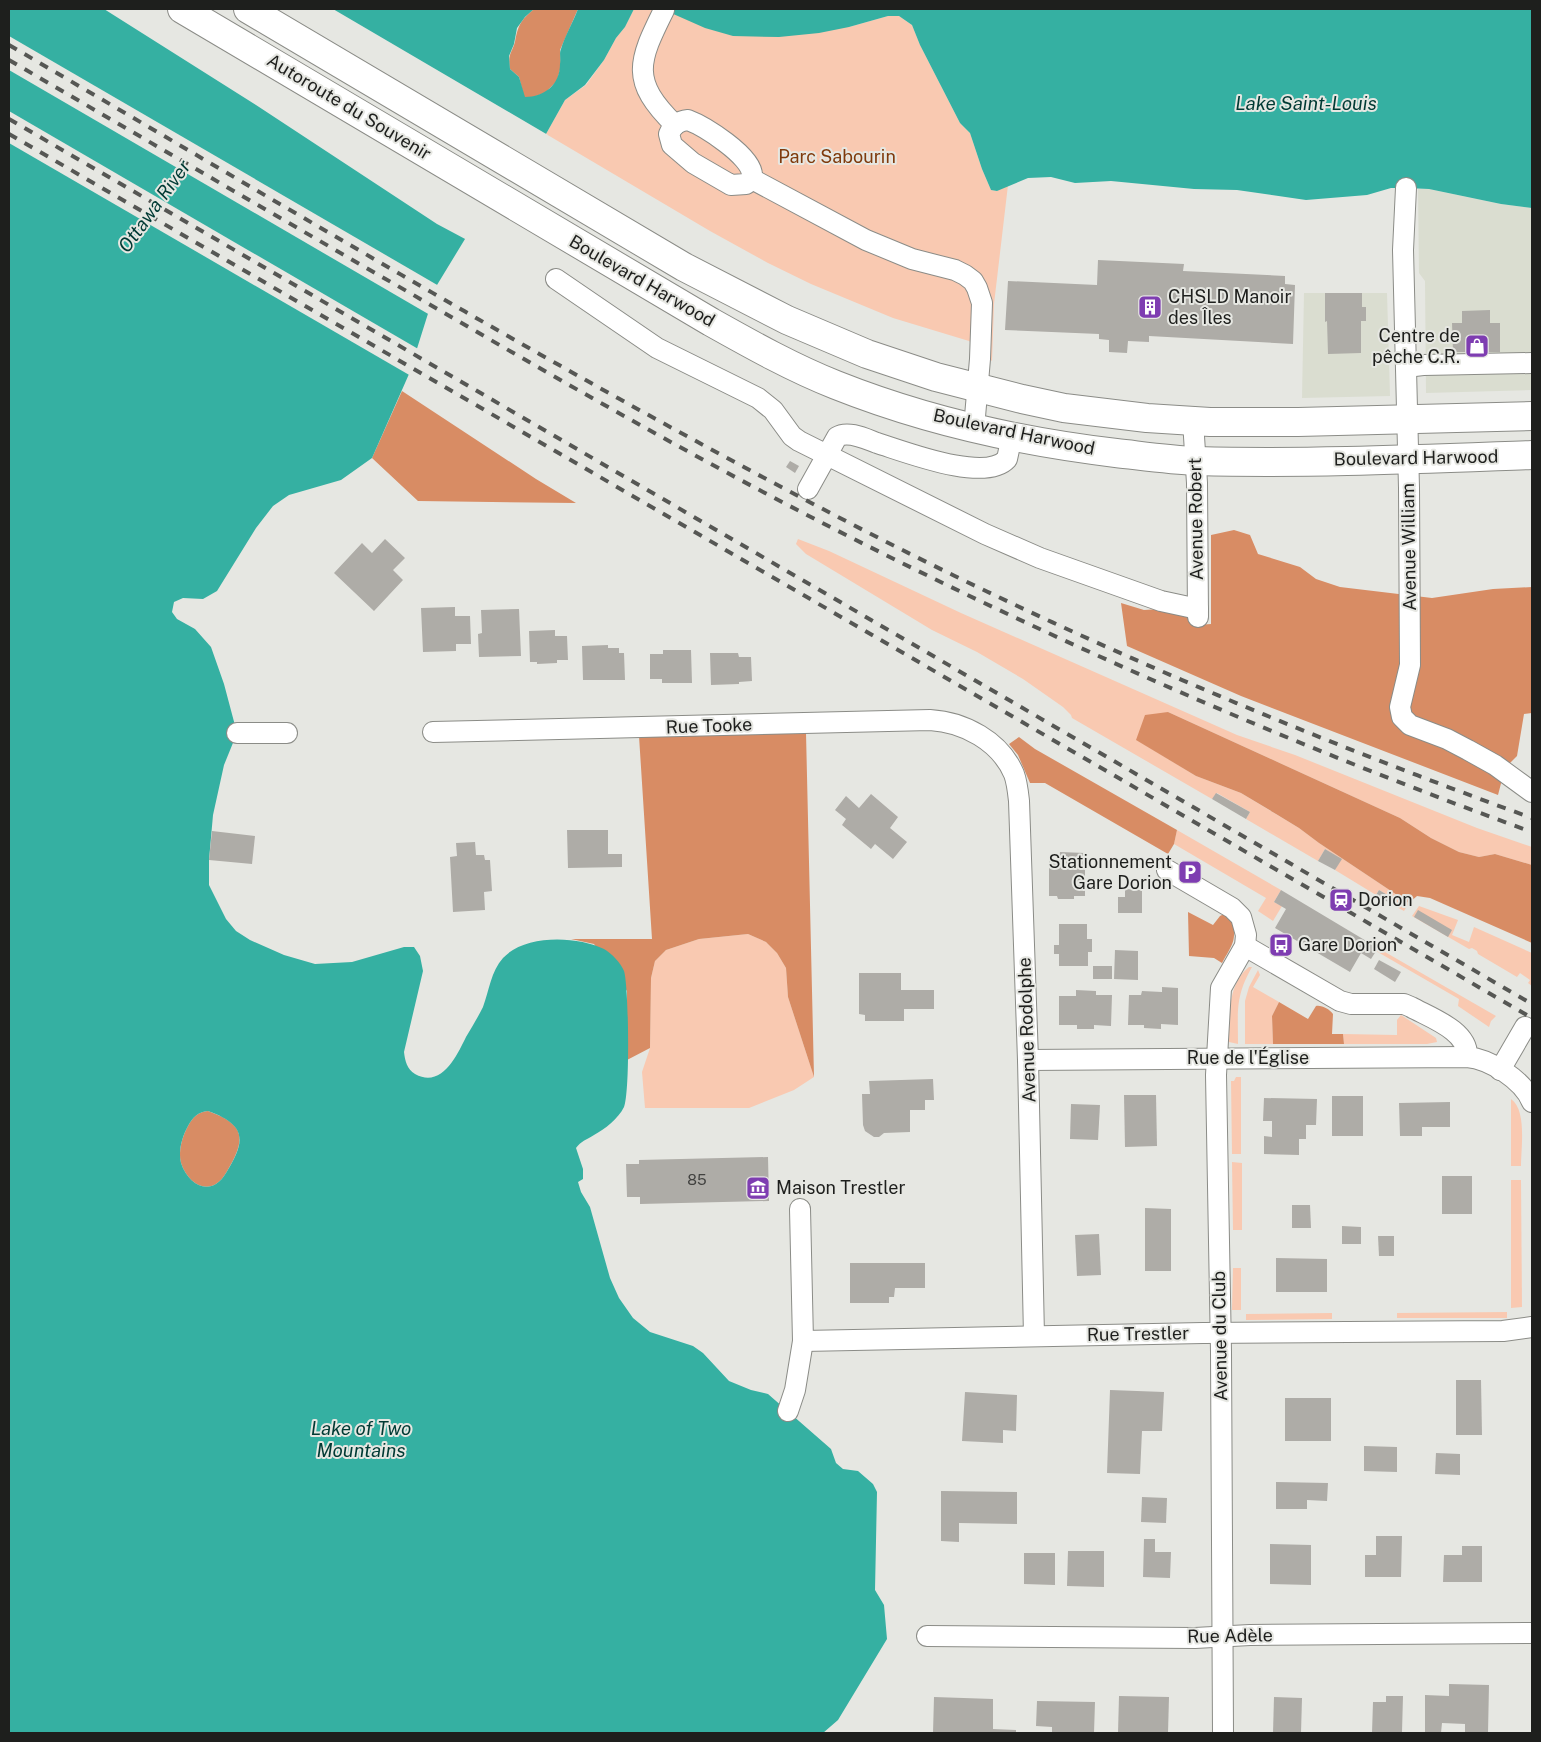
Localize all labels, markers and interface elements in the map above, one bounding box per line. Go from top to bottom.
street label: Autoroute du Souvenir [263,49,435,164]
water label: Lake Saint-Louis [1235,92,1377,114]
park label: Parc Sabourin [778,146,896,167]
water label: Ottawa River [113,155,195,256]
street label: Boulevard Harwood [566,230,719,331]
place label: CHSLD Manoir des Îles [1168,286,1291,328]
building icon: CHSLD Manoir des Îles [1137,294,1163,320]
place label: Centre de pêche C.R. [1372,325,1460,367]
shop icon: Centre de pêche C.R. [1464,333,1490,359]
street label: Boulevard Harwood [931,404,1097,459]
street label: Boulevard Harwood [1334,446,1498,469]
street label: Avenue Robert [1184,457,1207,581]
street label: Avenue William [1397,483,1420,611]
street label: Rue Tooke [665,713,753,738]
place label: Stationnement Gare Dorion [1048,851,1172,893]
parking icon: Stationnement Gare Dorion [1177,859,1203,885]
station icon: Dorion [1328,887,1354,913]
place label: Dorion [1358,889,1413,910]
bus stop icon: Gare Dorion [1268,932,1294,958]
place label: Gare Dorion [1298,934,1397,955]
street label: Avenue Rodolphe [1013,957,1040,1103]
street label: Rue de l'Église [1187,1046,1309,1068]
house number: 85 [687,1171,707,1188]
museum icon: Maison Trestler [745,1175,771,1201]
place label: Maison Trestler [776,1177,906,1198]
street label: Avenue du Club [1208,1271,1231,1401]
street label: Rue Trestler [1087,1322,1189,1345]
water label: Lake of Two Mountains [311,1417,411,1461]
street label: Rue Adèle [1187,1624,1273,1647]

